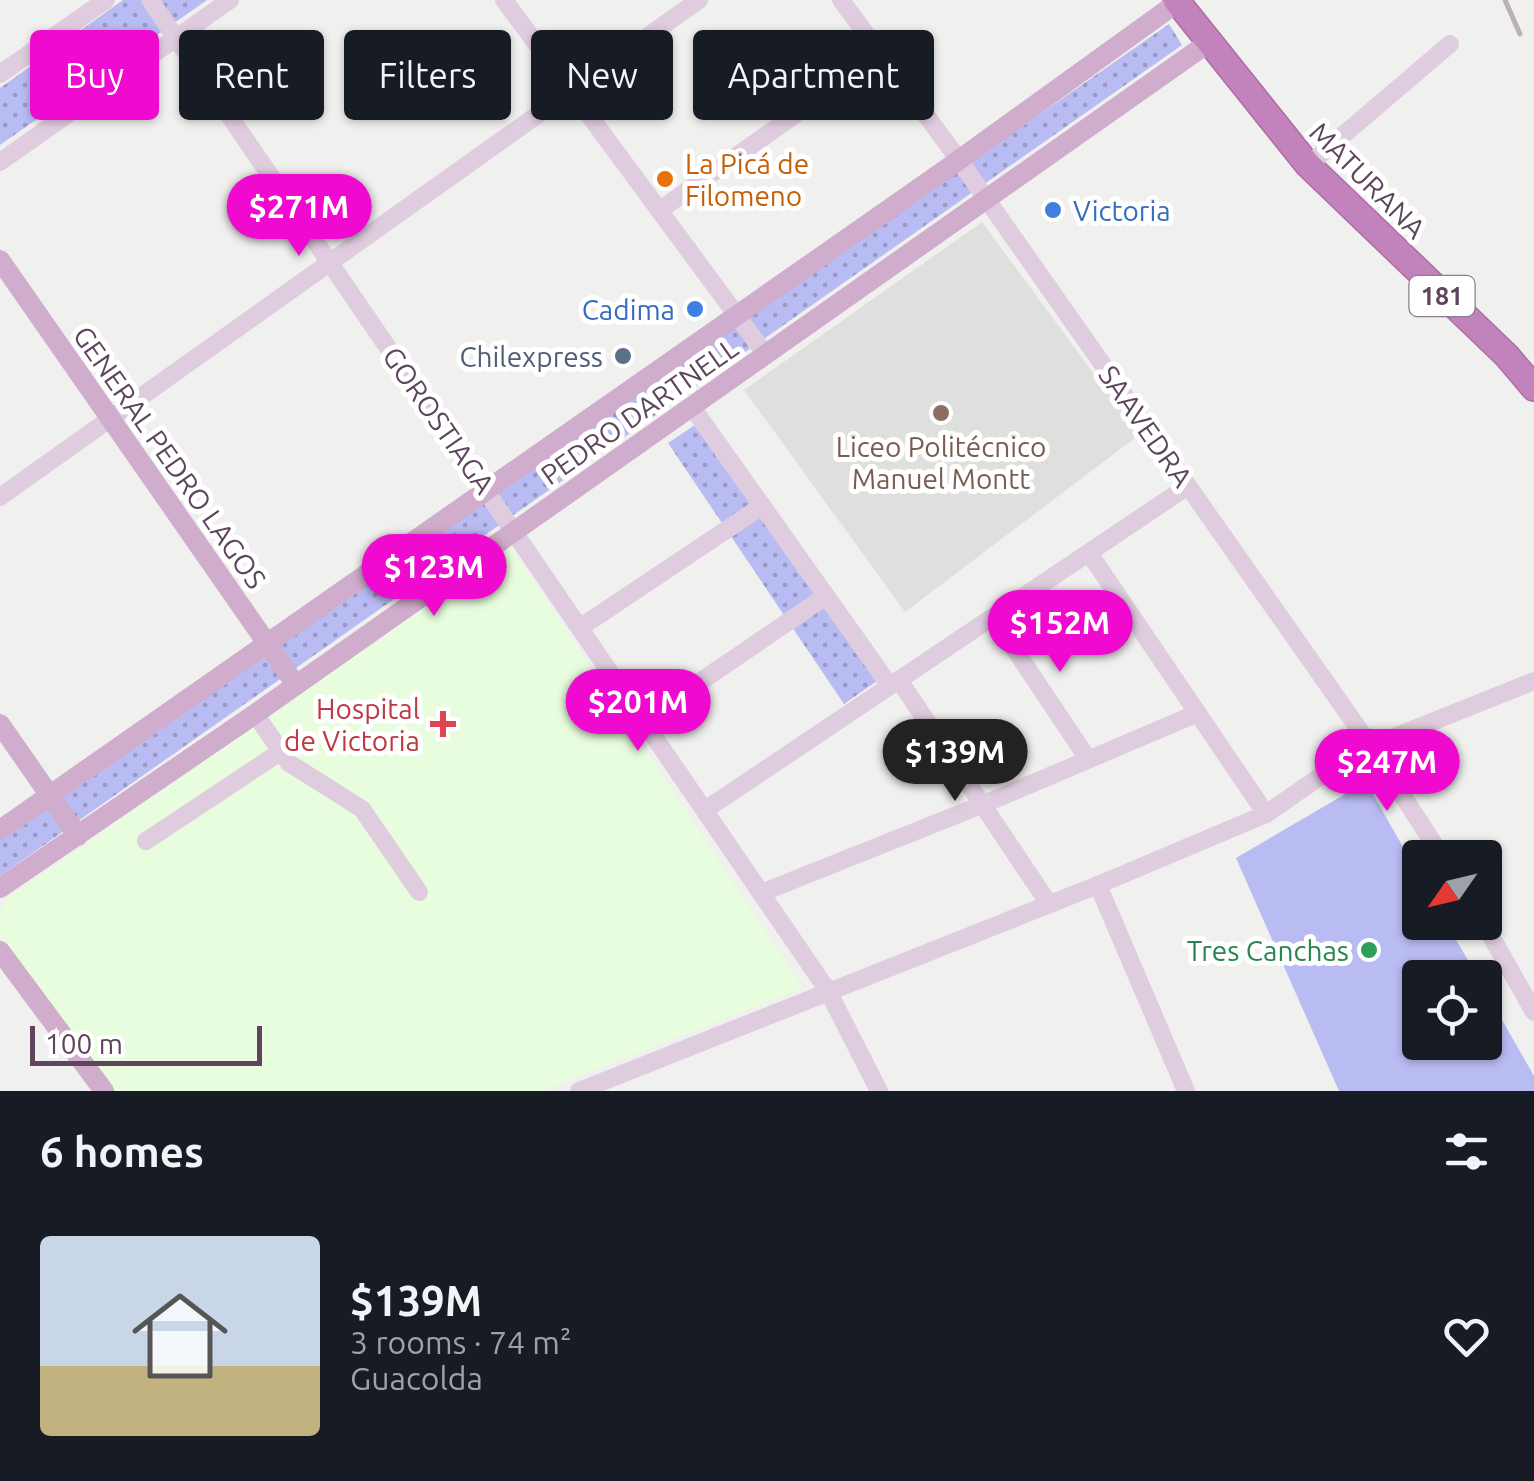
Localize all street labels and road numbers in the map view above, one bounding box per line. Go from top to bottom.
street label: MATURANA [1304,116,1432,244]
road number: 181 [1410,276,1474,316]
street label: GENERAL PEDRO LAGOS [68,320,272,594]
street label: PEDRO DARTNELL [535,332,743,490]
street label: GOROSTIAGA [377,341,501,499]
street label: SAAVEDRA [1093,360,1199,492]

